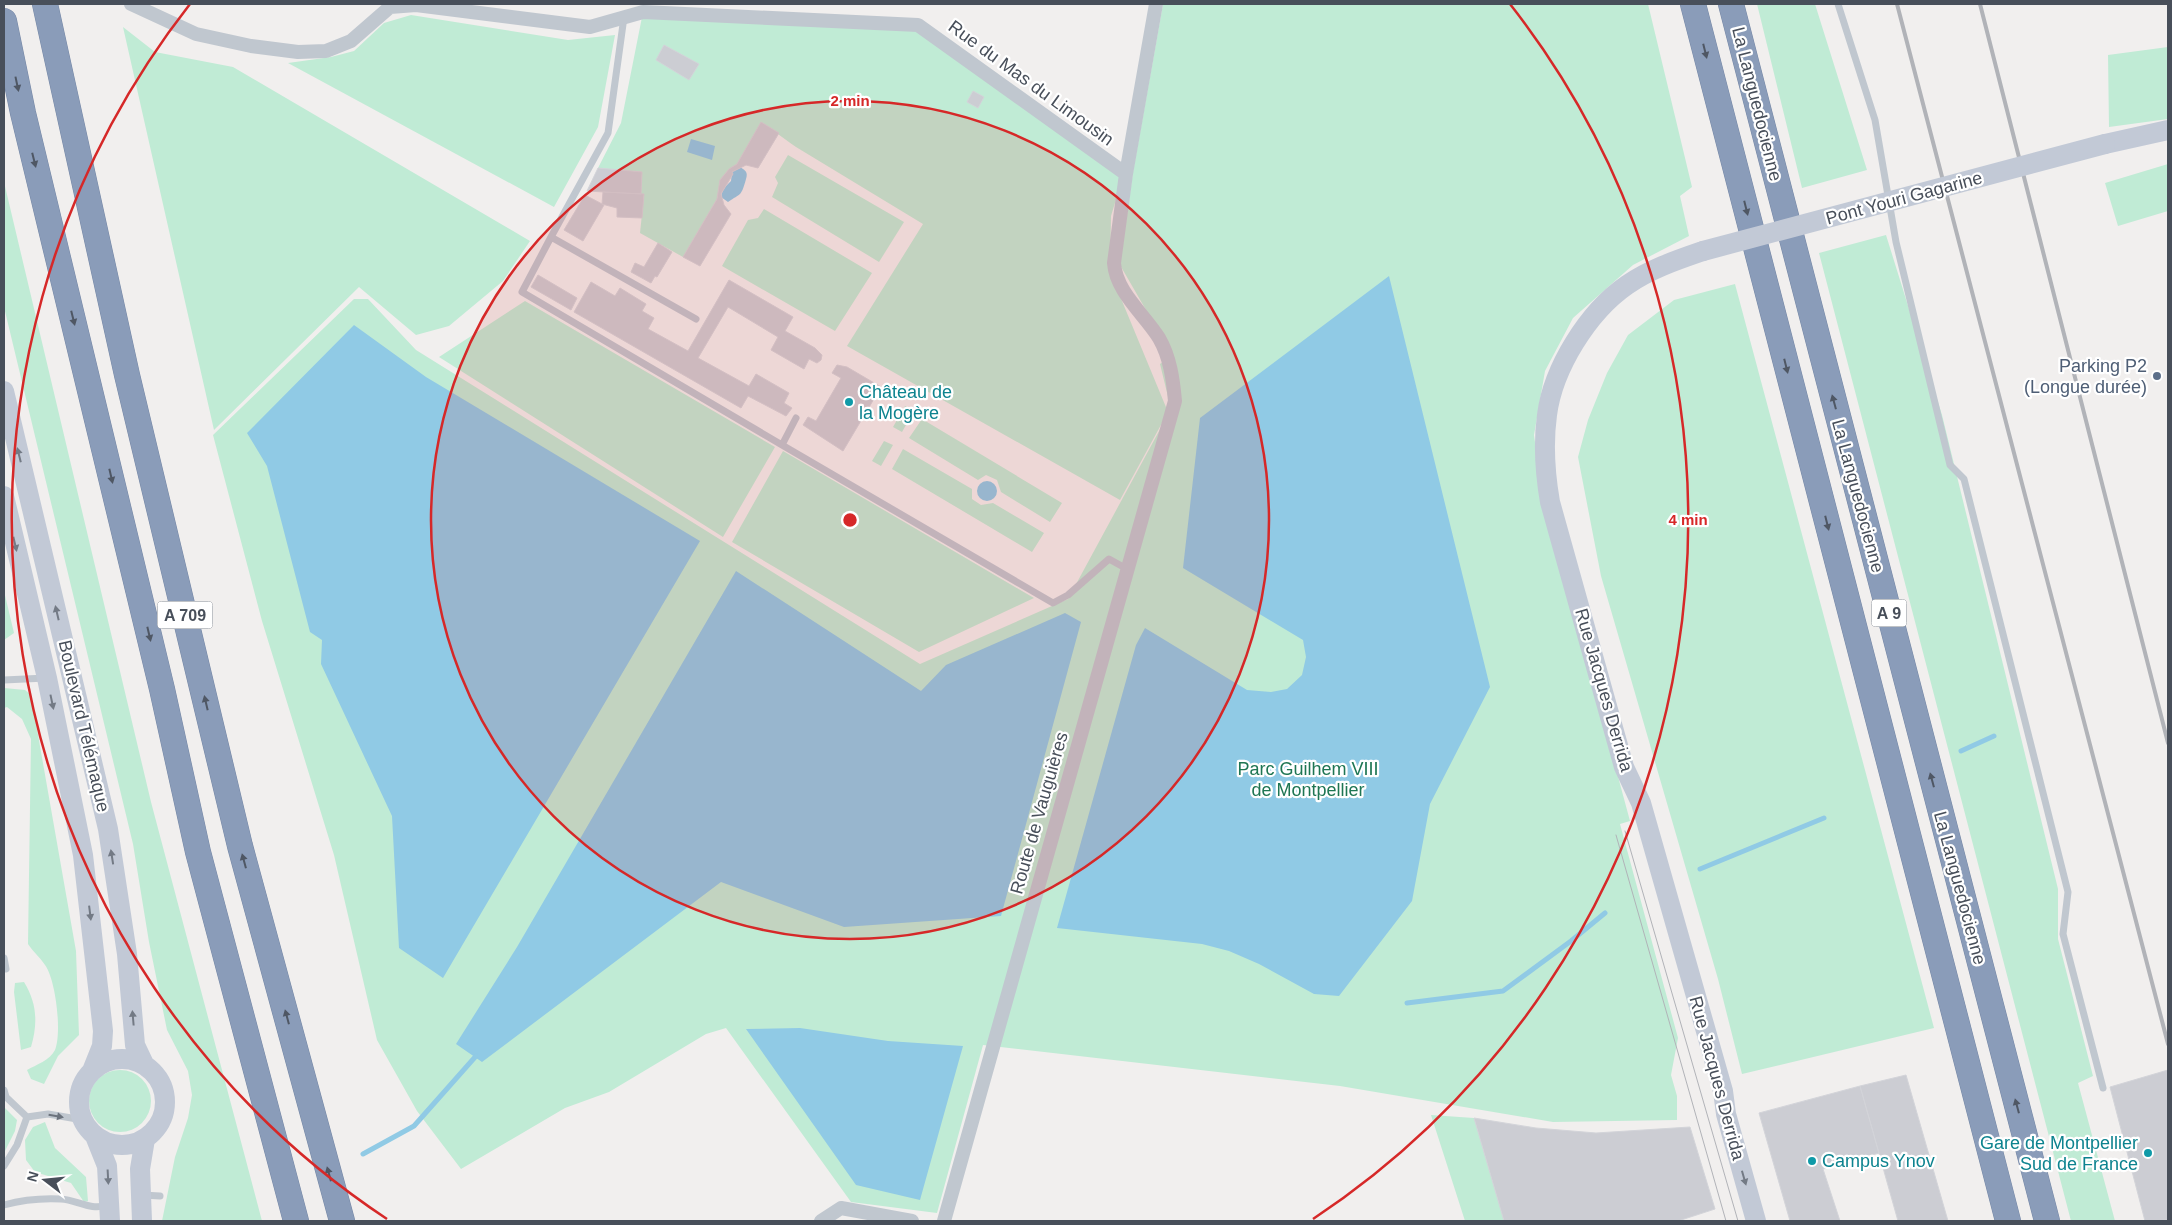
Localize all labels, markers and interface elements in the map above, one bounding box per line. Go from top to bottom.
street label: Rue du Mas du Limousin [945,16,1117,150]
street label: La Languedocienne [1728,25,1786,183]
one-way arrow [1701,43,1709,58]
one-way arrow [13,76,21,91]
text: 2 min [830,92,870,109]
one-way arrow [31,152,39,167]
street label: Pont Youri Gagarine [1824,167,1984,229]
one-way arrow [1742,201,1750,216]
one-way arrow [69,310,77,325]
place label: Parking P2 (Longue durée) [2024,356,2147,397]
one-way arrow [1783,358,1791,373]
marker: Parking P2 (Longue durée) [2151,370,2163,382]
place label: Château de la Mogère [859,382,952,423]
one-way arrow [1830,395,1838,410]
marker: Château de la Mogère [843,396,855,408]
street label: La Languedocienne [1828,417,1888,575]
one-way arrow [15,447,23,462]
one-way arrow [107,468,115,483]
centre of rings [841,511,859,529]
text: 4 min [1668,511,1708,528]
one-way arrow [1823,515,1831,531]
one-way arrow [11,536,19,551]
road number: A 9 [1872,600,1906,626]
road number: A 709 [158,602,212,628]
one-way arrow [53,605,61,620]
street label: Rue Jacques Derrida [1571,606,1637,775]
one-way arrow [145,626,153,641]
street label: Boulevard Télémaque [54,638,114,814]
one-way arrow [48,694,56,710]
one-way arrow [202,695,210,710]
street label: Route de Vauguières [1006,730,1072,896]
park label: Parc Guilhem VIII de Montpellier [1237,759,1379,800]
one-way arrow [1928,772,1936,787]
street label: La Languedocienne [1930,809,1990,967]
one-way arrow [107,848,115,864]
one-way arrow [239,853,247,868]
one-way arrow [86,906,94,922]
street label: Rue Jacques Derrida [1685,994,1749,1163]
one-way arrow [129,1009,137,1025]
one-way arrow [282,1010,290,1025]
one-way arrow [2013,1099,2021,1114]
one-way arrow [48,1112,64,1120]
place label: Gare de Montpellier Sud de France [1980,1133,2138,1174]
marker: Gare de Montpellier Sud de France [2142,1147,2154,1159]
place label: Campus Ynov [1822,1151,1935,1171]
north arrow [20,1155,70,1205]
marker: Campus Ynov [1806,1155,1818,1167]
one-way arrow [325,1167,333,1182]
text: N [23,1169,42,1183]
one-way arrow [105,1170,113,1186]
one-way arrow [1740,1171,1748,1186]

